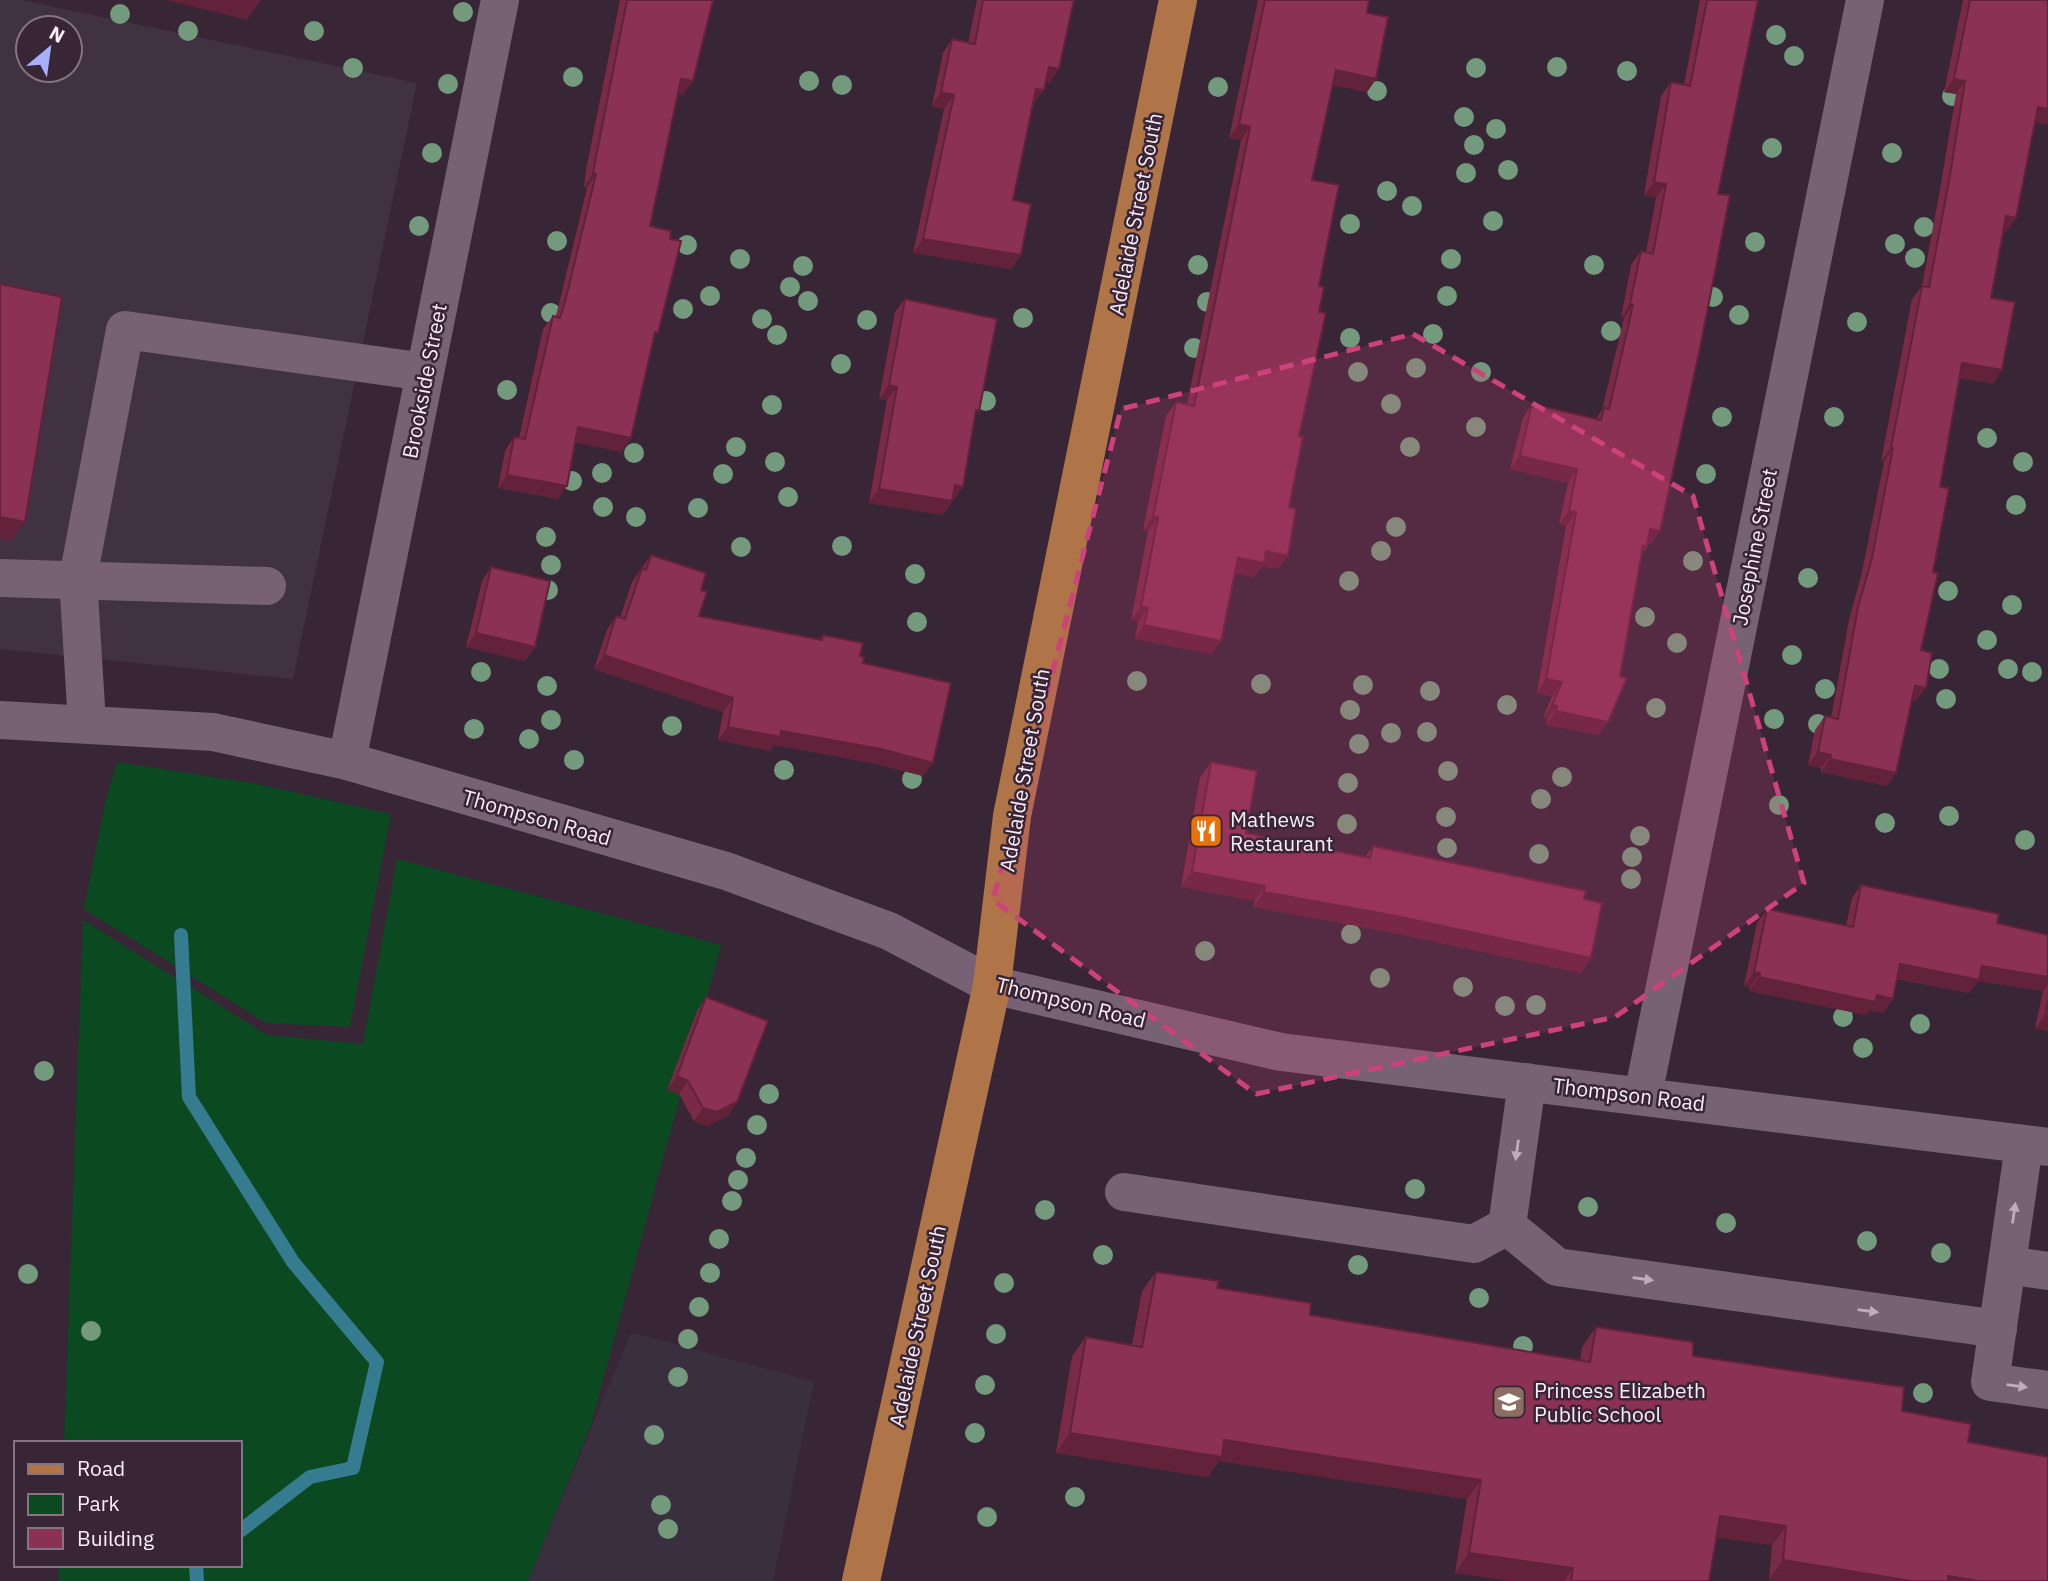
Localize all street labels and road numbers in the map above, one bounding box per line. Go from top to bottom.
street label: Adelaide Street South [1102,110,1168,318]
street label: Brookside Street [395,301,453,461]
street label: Josephine Street [1725,466,1783,628]
street label: Adelaide Street South [992,666,1056,874]
street label: Thompson Road [459,782,615,852]
street label: Thompson Road [993,970,1149,1034]
street label: Thompson Road [1551,1071,1707,1117]
street label: Adelaide Street South [882,1222,952,1430]

